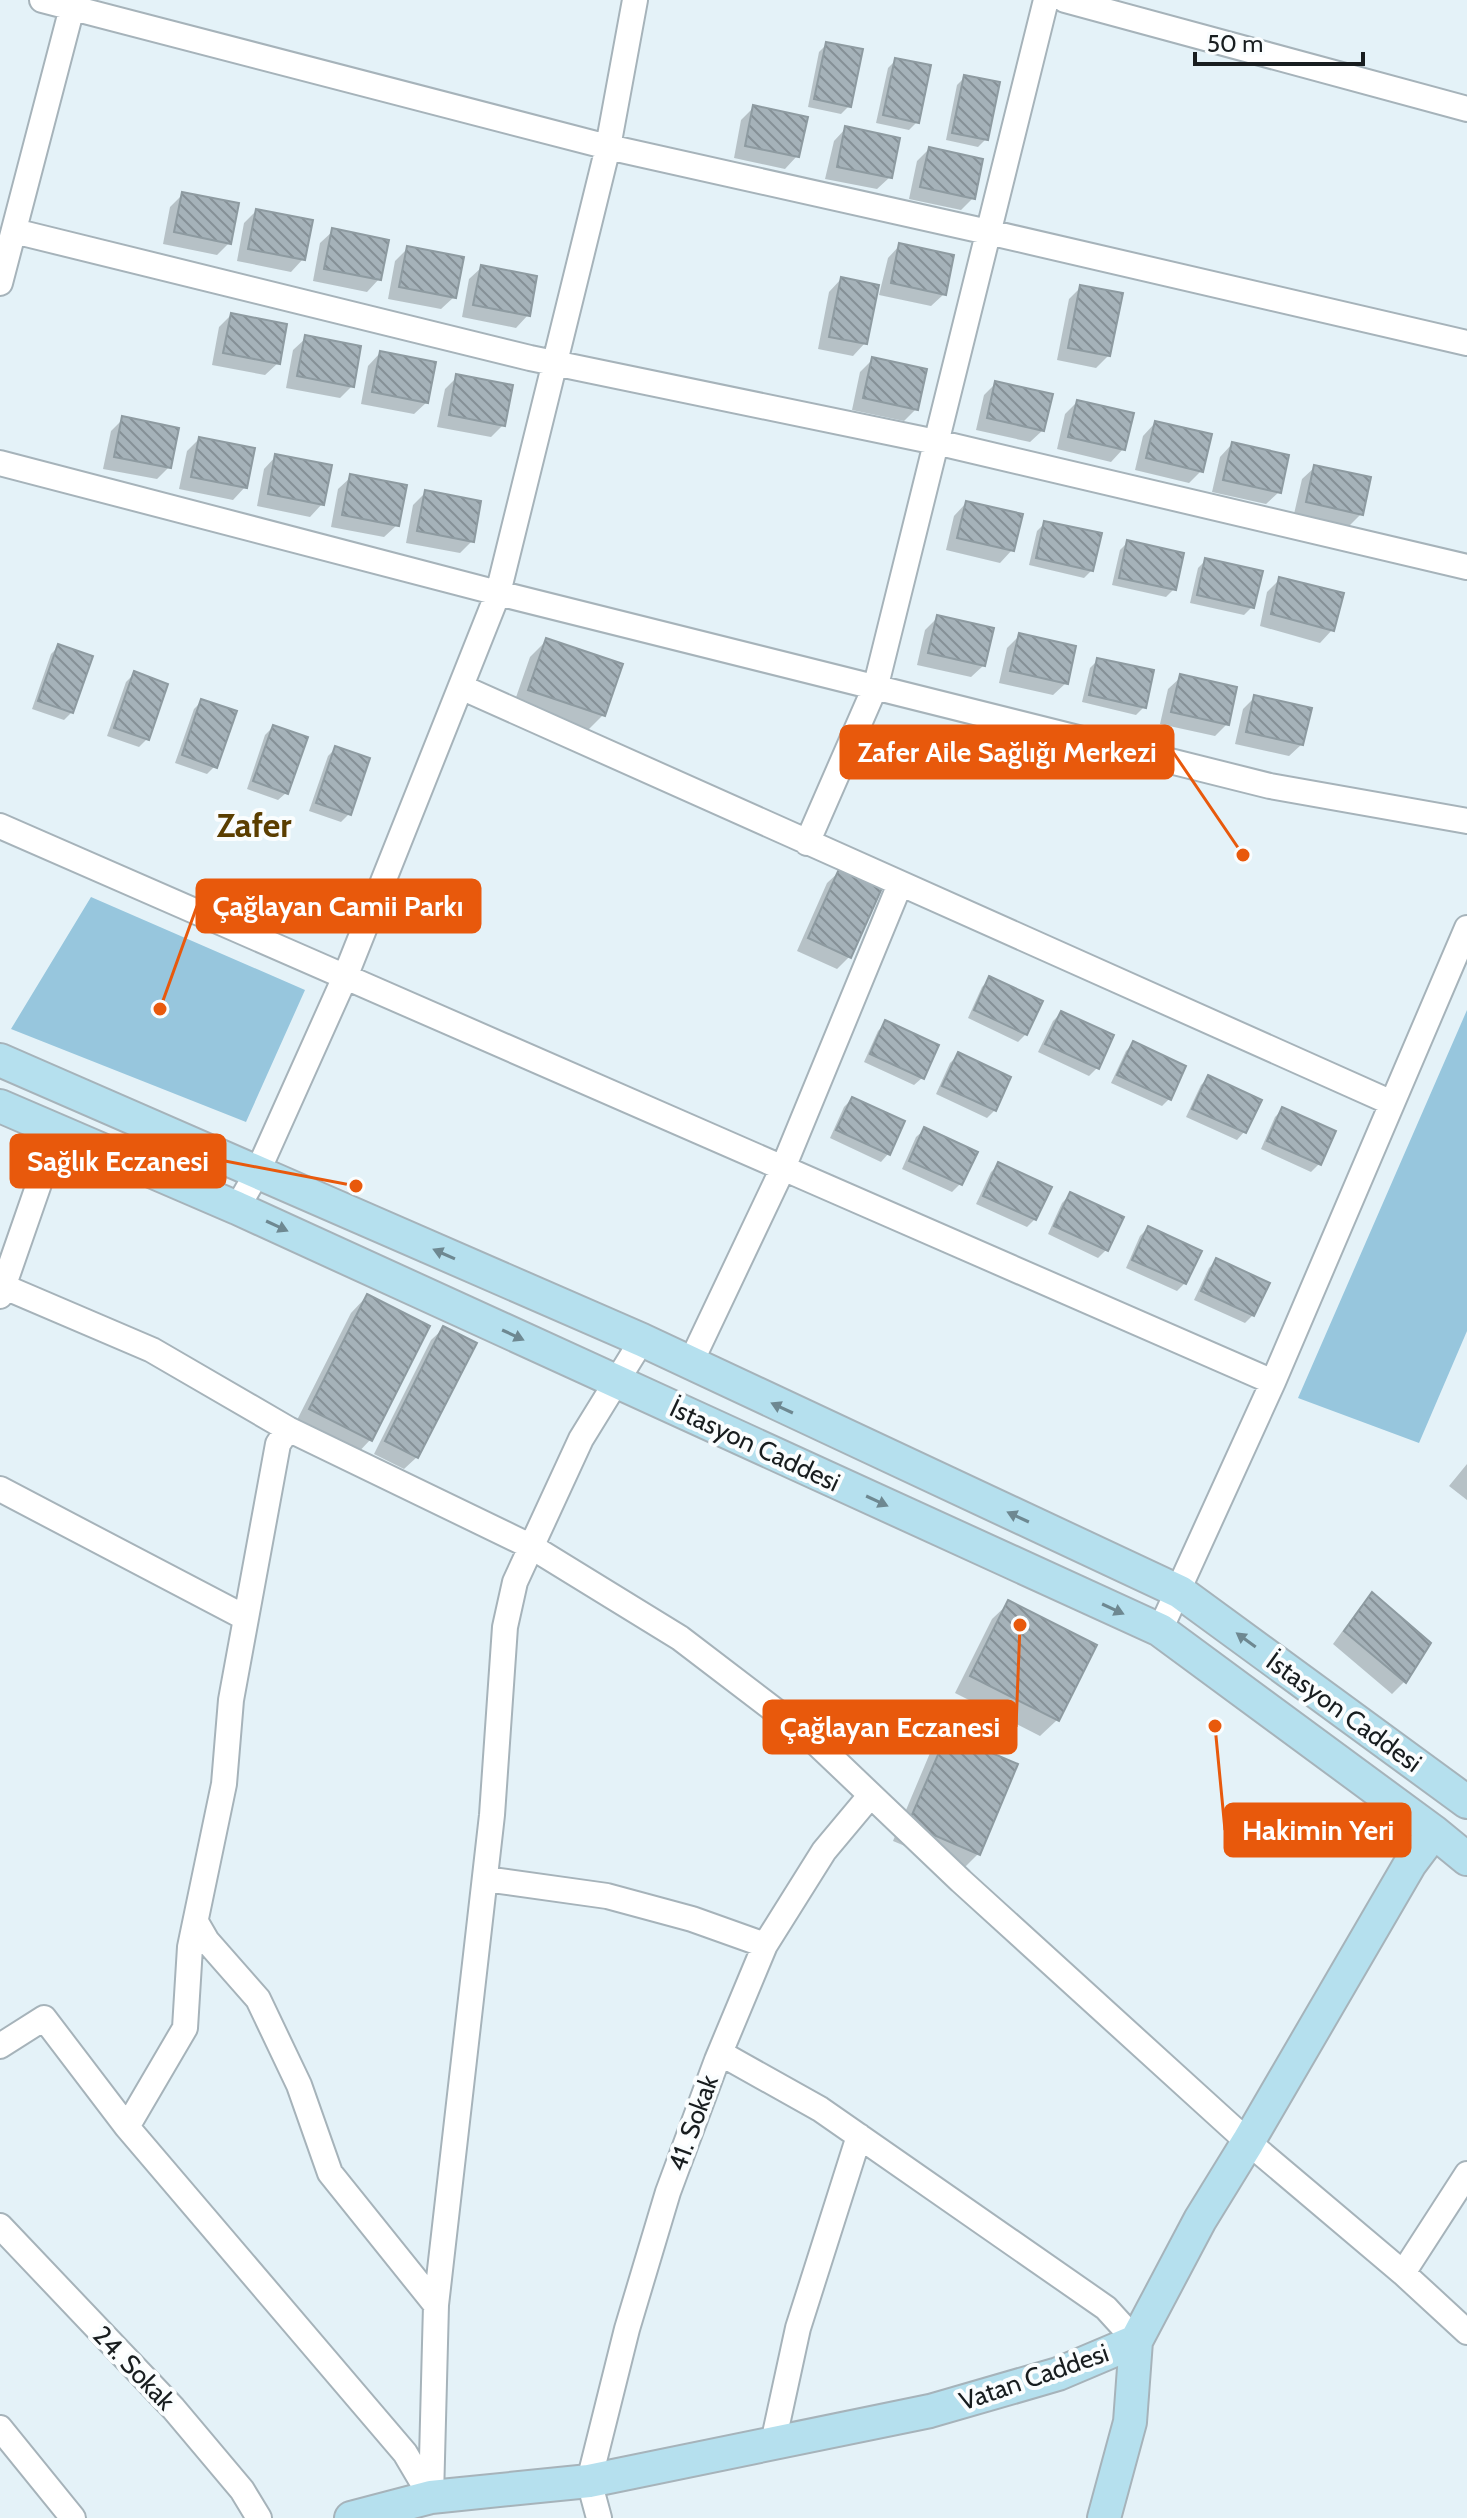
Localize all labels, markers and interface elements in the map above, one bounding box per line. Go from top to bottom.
scale bar [1195,16,1363,66]
text: 50 m [1207,29,1263,58]
callout: Zafer Aile Sağlığı Merkezi [841,726,1173,778]
text: Zafer Aile Sağlığı Merkezi [857,735,1157,769]
district label: Zafer [216,804,292,846]
callout: Çağlayan Camii Parkı [197,880,480,932]
text: Çağlayan Camii Parkı [212,889,464,923]
callout: Sağlık Eczanesi [11,1135,225,1187]
text: Sağlık Eczanesi [27,1144,209,1178]
one-way arrow [265,1219,289,1233]
one-way arrow [432,1247,455,1260]
one-way arrow [501,1328,525,1342]
street label: İstasyon Caddesi [665,1392,845,1498]
one-way arrow [771,1401,794,1414]
one-way arrow [865,1494,889,1508]
one-way arrow [1006,1510,1030,1524]
one-way arrow [1102,1602,1125,1616]
one-way arrow [1235,1633,1256,1649]
street label: İstasyon Caddesi [1260,1645,1428,1779]
callout: Çağlayan Eczanesi [764,1701,1016,1753]
text: Çağlayan Eczanesi [780,1710,1000,1744]
callout: Hakimin Yeri [1225,1804,1410,1856]
text: Hakimin Yeri [1242,1813,1394,1847]
street label: 41. Sokak [661,2070,725,2175]
street label: 24. Sokak [86,2319,182,2417]
street label: Vatan Caddesi [955,2337,1113,2417]

